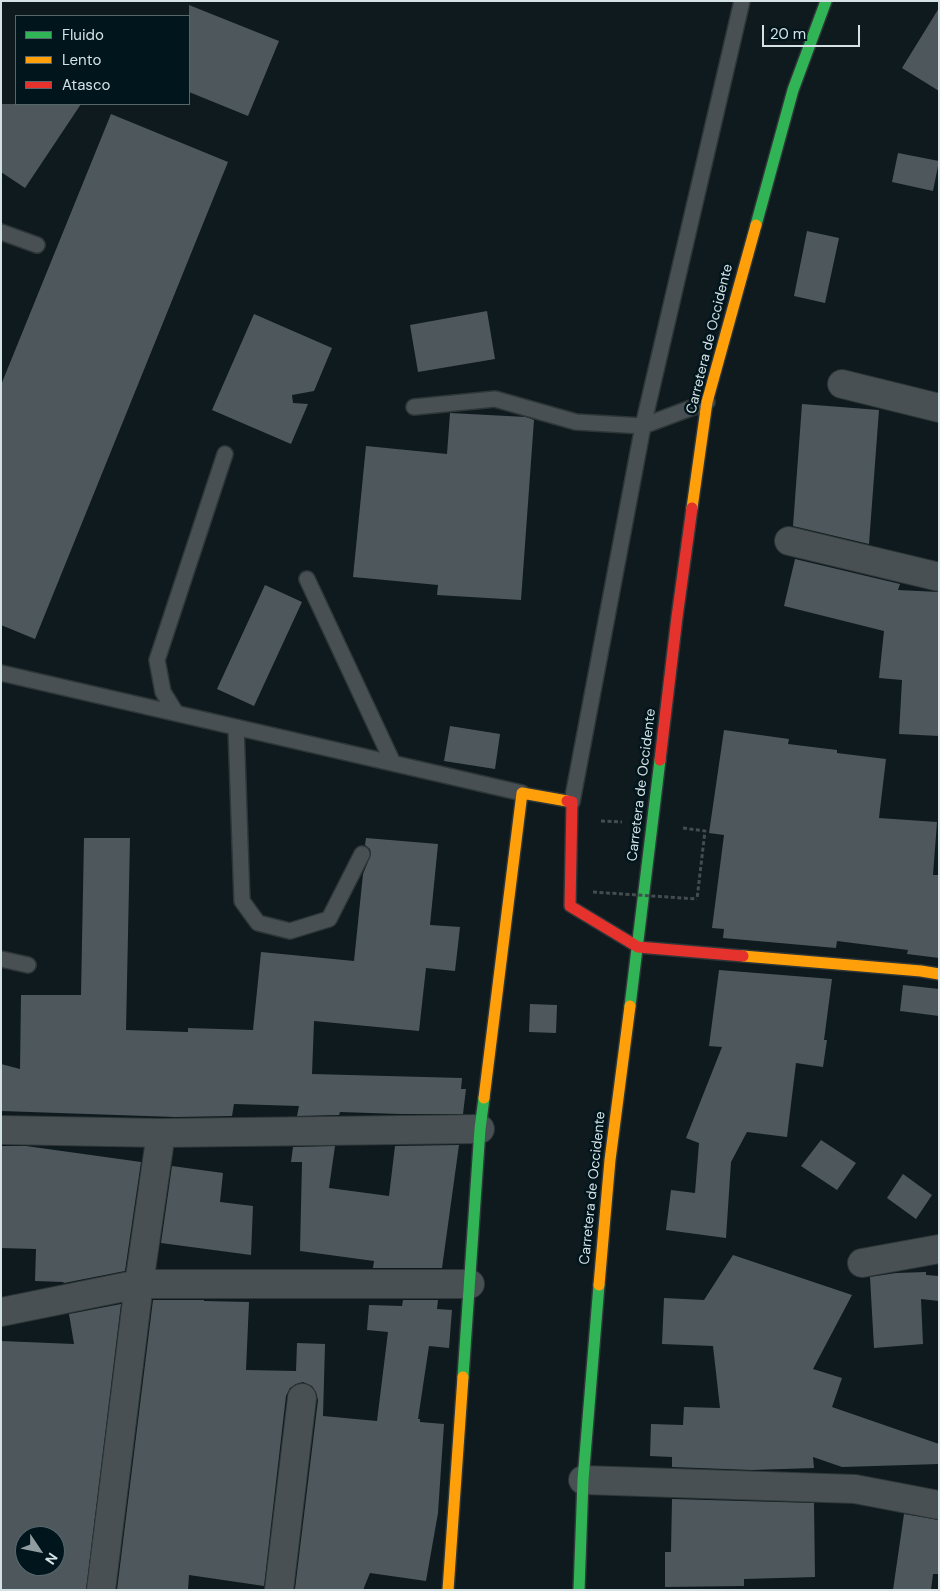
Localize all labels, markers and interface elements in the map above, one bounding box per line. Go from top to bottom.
legend [15,15,190,105]
scale bar [765,15,862,47]
text: 20 m [770,24,806,44]
text: Fluido [62,25,104,45]
text: Lento [62,50,101,70]
text: Atasco [62,75,110,95]
street label: Carretera de Occidente [683,262,737,416]
street label: Carretera de Occidente [624,708,660,862]
street label: Carretera de Occidente [577,1111,609,1265]
north arrow [15,1526,65,1576]
text: N [41,1550,62,1568]

